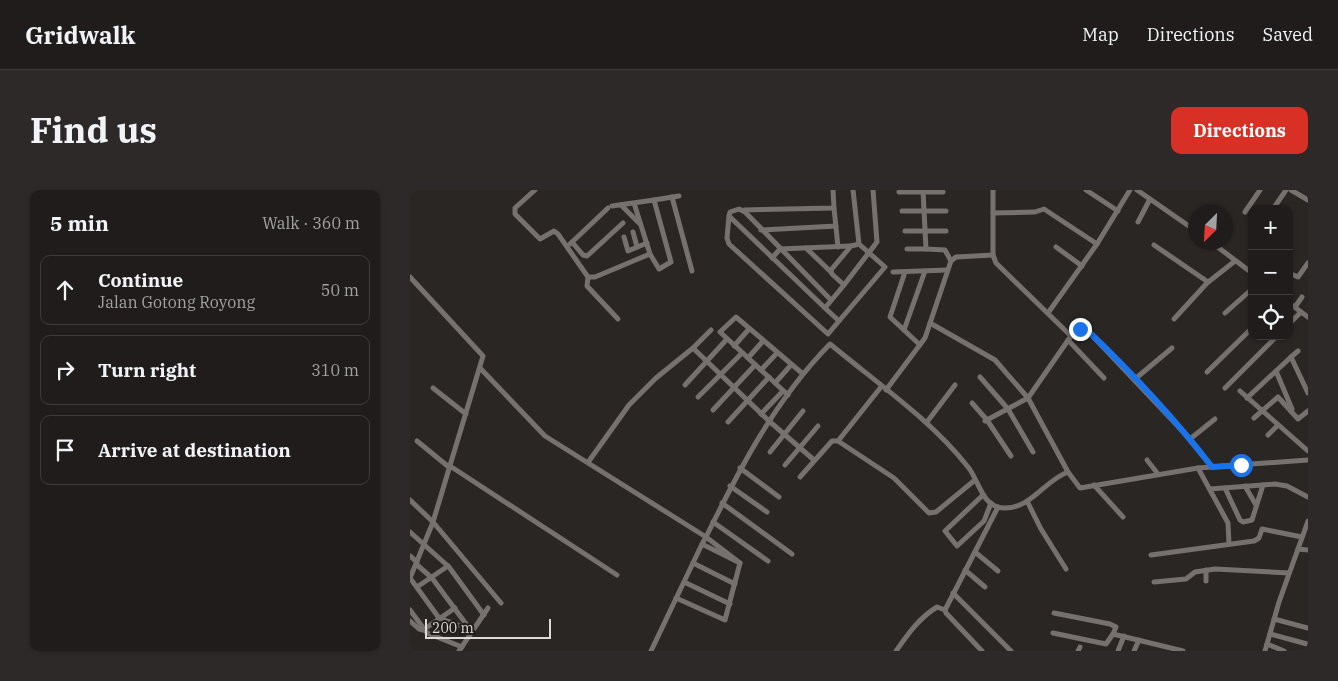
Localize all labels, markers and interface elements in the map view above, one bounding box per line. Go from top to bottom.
text: Gridwalk [25,19,135,51]
text: Map [1082,23,1119,46]
text: Directions [1147,23,1235,46]
text: Saved [1263,23,1313,46]
text: Find us [30,107,157,153]
button: Directions [1171,107,1308,154]
north arrow [1188,205,1233,250]
map controls [1248,205,1293,340]
button: + [1248,205,1293,250]
text: 5 min [50,209,109,237]
text: Walk · 360 m [262,213,360,233]
button: − [1248,250,1293,295]
text: Continue [98,268,183,292]
icon: ahead [51,276,79,304]
text: 50 m [321,280,359,300]
text: Jalan Gotong Royong [98,292,255,312]
button: locate [1248,295,1293,340]
route end [1069,318,1092,341]
icon: right [51,356,79,384]
text: Turn right [98,358,196,382]
text: 310 m [311,360,359,380]
icon: arrive [51,436,79,464]
text: Arrive at destination [98,438,291,462]
route start [1230,454,1253,477]
scale bar [425,616,551,639]
text: 200 m [432,619,474,637]

